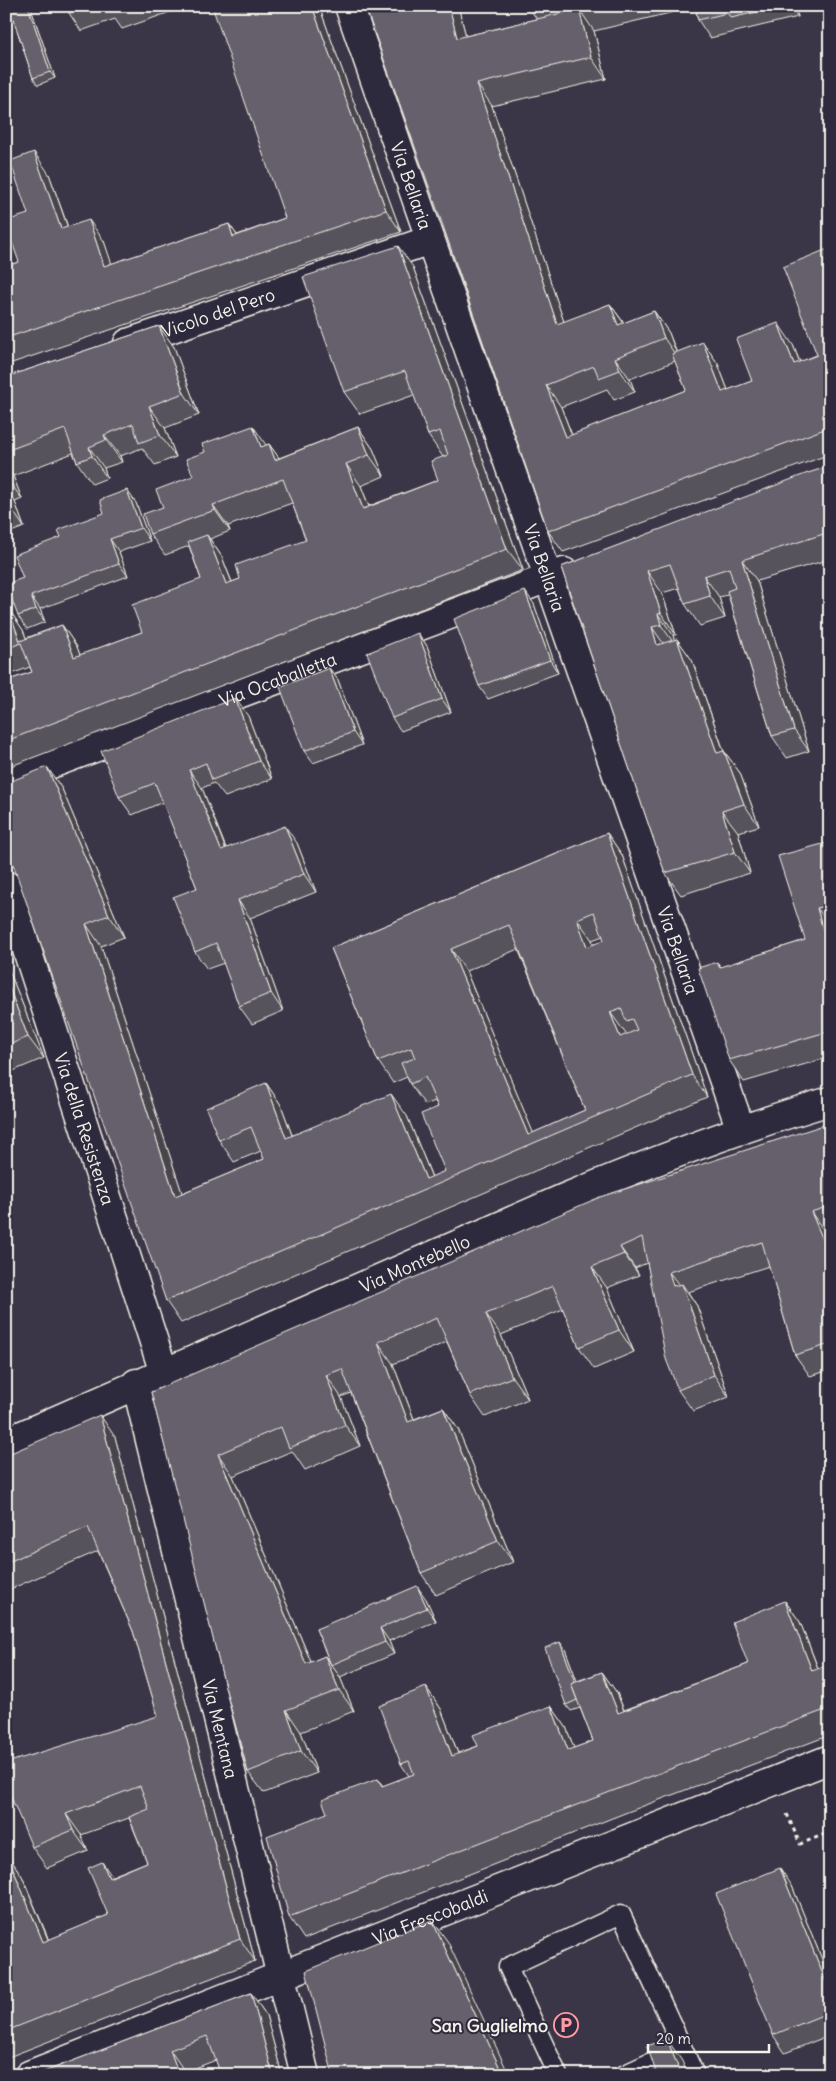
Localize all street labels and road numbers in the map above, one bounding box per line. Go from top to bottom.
street label: Via Bellaria [386,138,437,232]
street label: Vicolo del Pero [158,282,278,342]
street label: Via Bellaria [519,521,571,615]
street label: Via Ocaballetta [216,647,339,712]
street label: Via Bellaria [652,903,704,997]
street label: Via della Resistenza [49,1049,120,1208]
street label: Via Montebello [356,1229,473,1298]
street label: Via Mentana [197,1677,244,1781]
street label: Via Frescobaldi [369,1884,491,1950]

